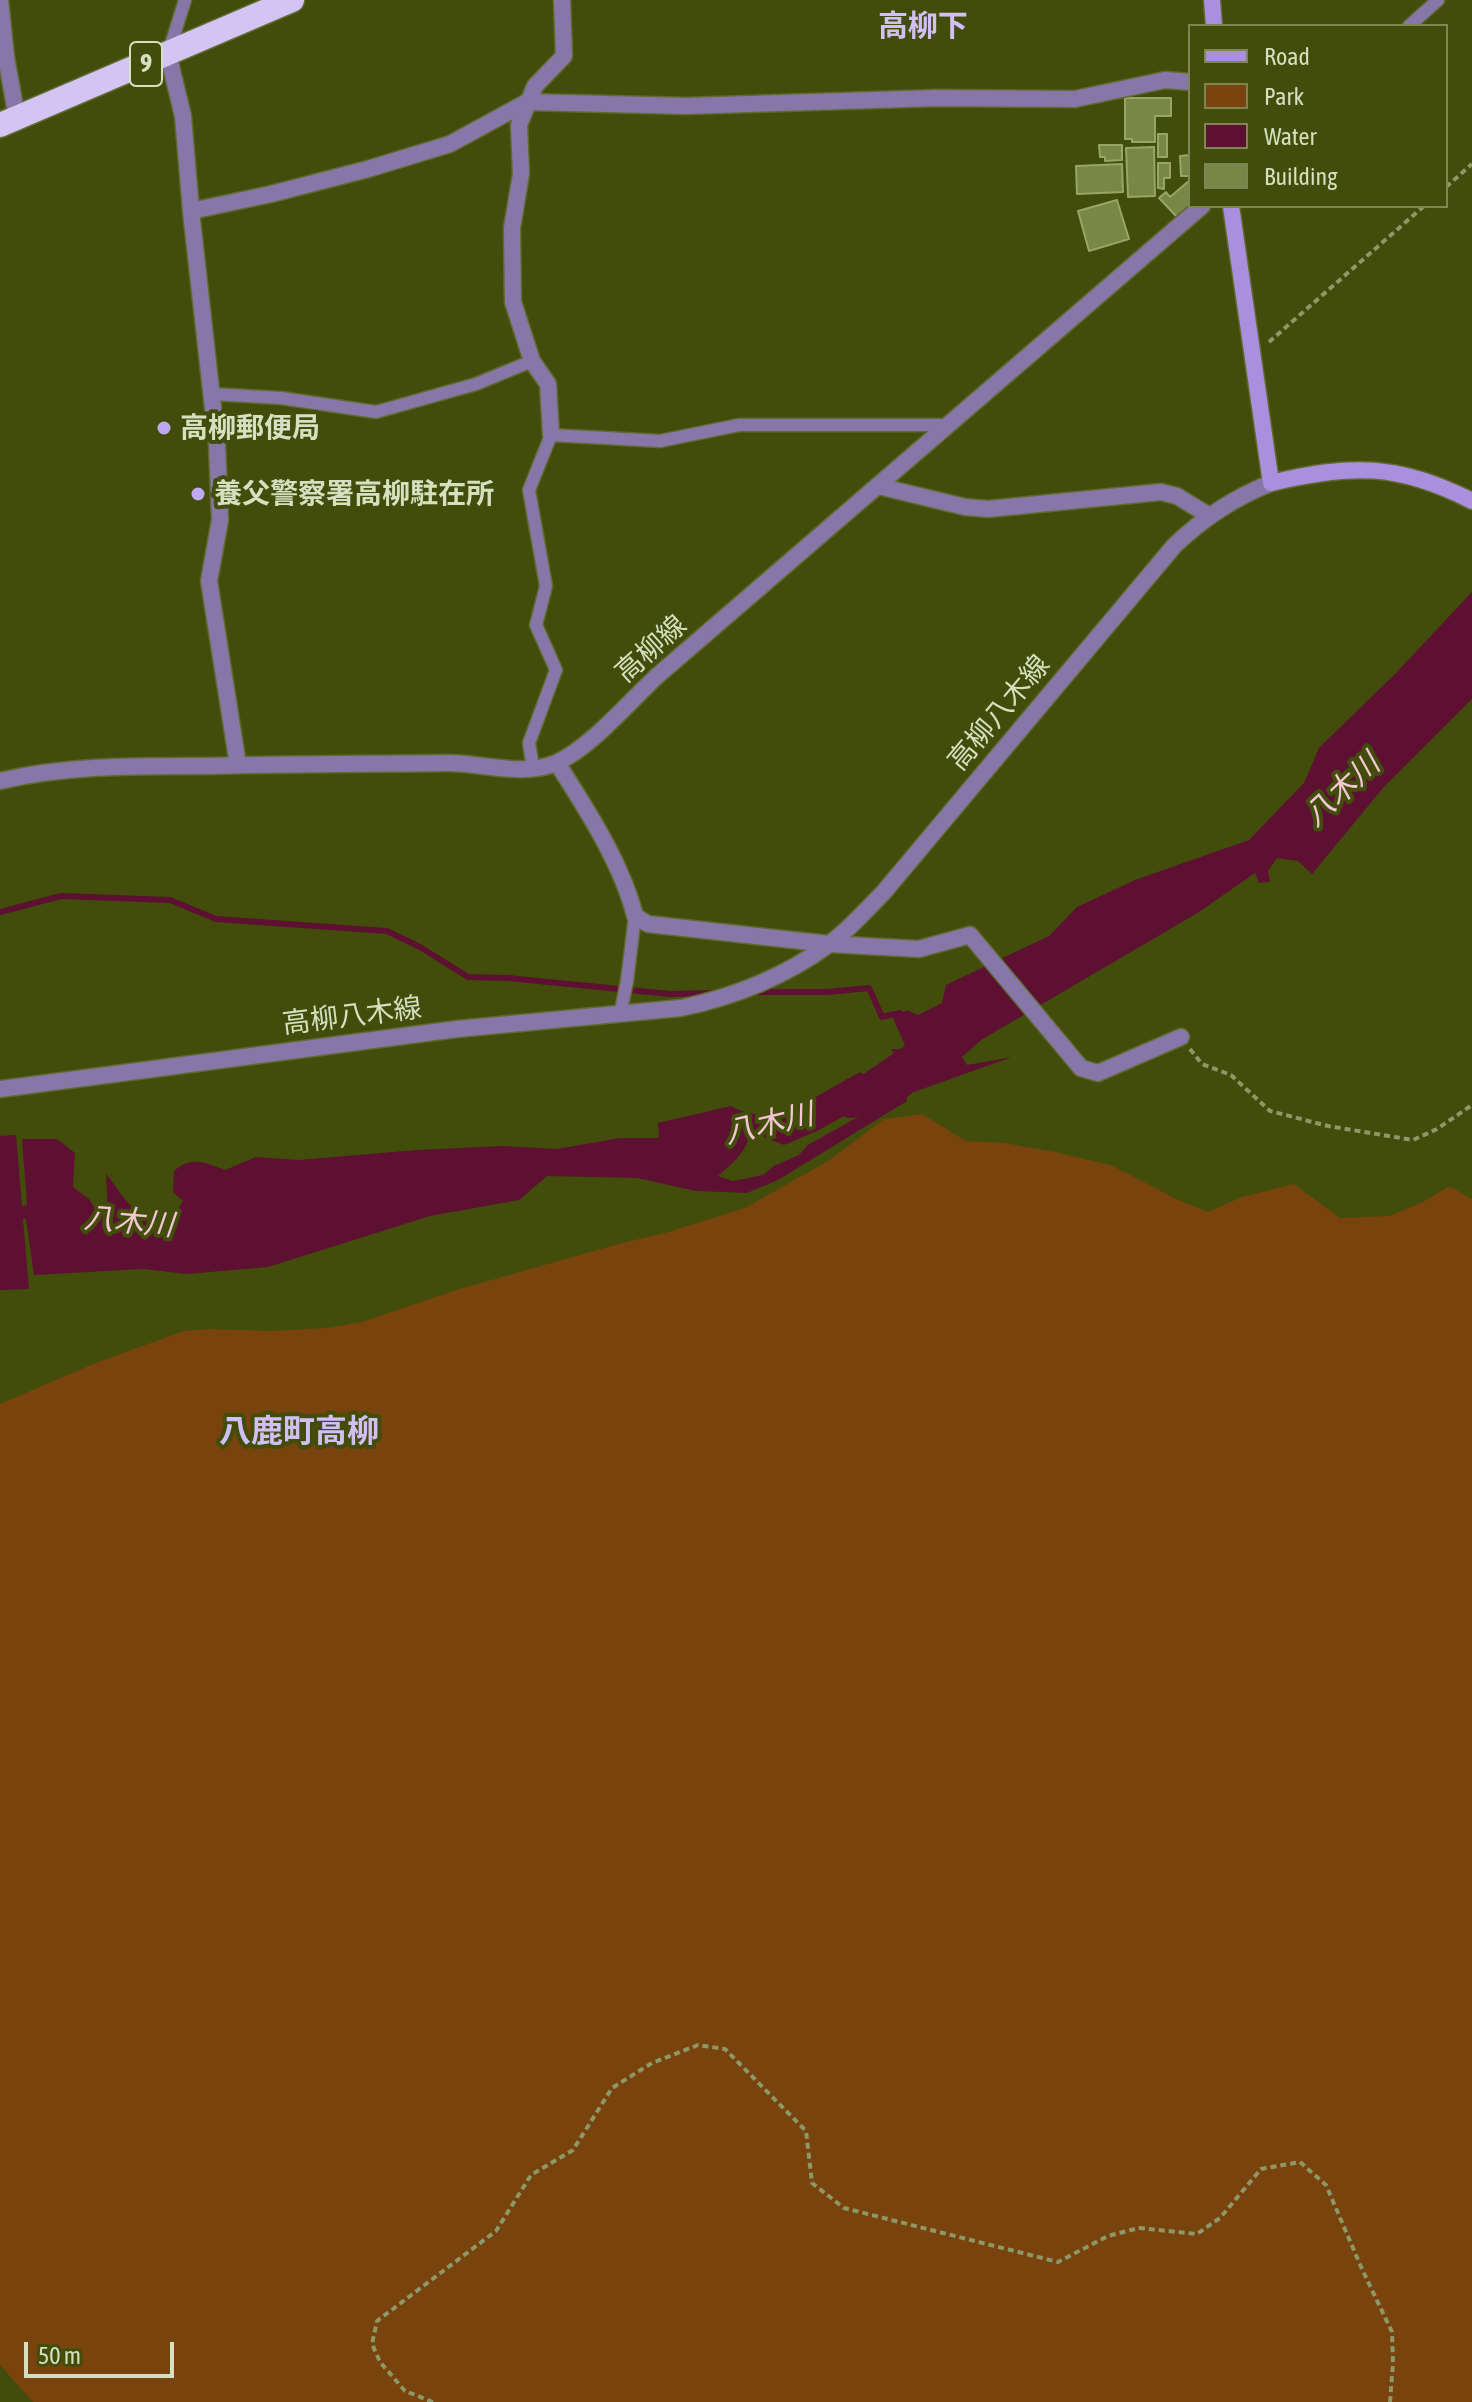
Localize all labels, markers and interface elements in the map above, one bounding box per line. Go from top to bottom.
district label: 高柳下 [878,9,968,45]
legend [1188,24,1448,208]
road number: 9 [130,42,162,86]
text: Road [1264,43,1310,70]
text: Park [1264,83,1304,110]
text: Water [1264,123,1317,150]
text: Building [1264,163,1337,190]
place label: 高柳郵便局 [180,411,320,445]
marker: 高柳郵便局 [155,419,173,437]
place label: 養父警察署高柳駐在所 [214,477,494,511]
marker: 養父警察署高柳駐在所 [189,485,207,503]
street label: 高柳線 [609,608,693,690]
street label: 高柳八木線 [941,649,1057,777]
water label: 八木川 [1297,746,1387,834]
street label: 高柳八木線 [280,991,424,1041]
water label: 八木川 [721,1096,817,1152]
water label: 八木川 [83,1200,175,1244]
district label: 八鹿町高柳 [219,1413,379,1451]
scale bar [28,2326,178,2376]
text: 50 m [38,2342,81,2369]

